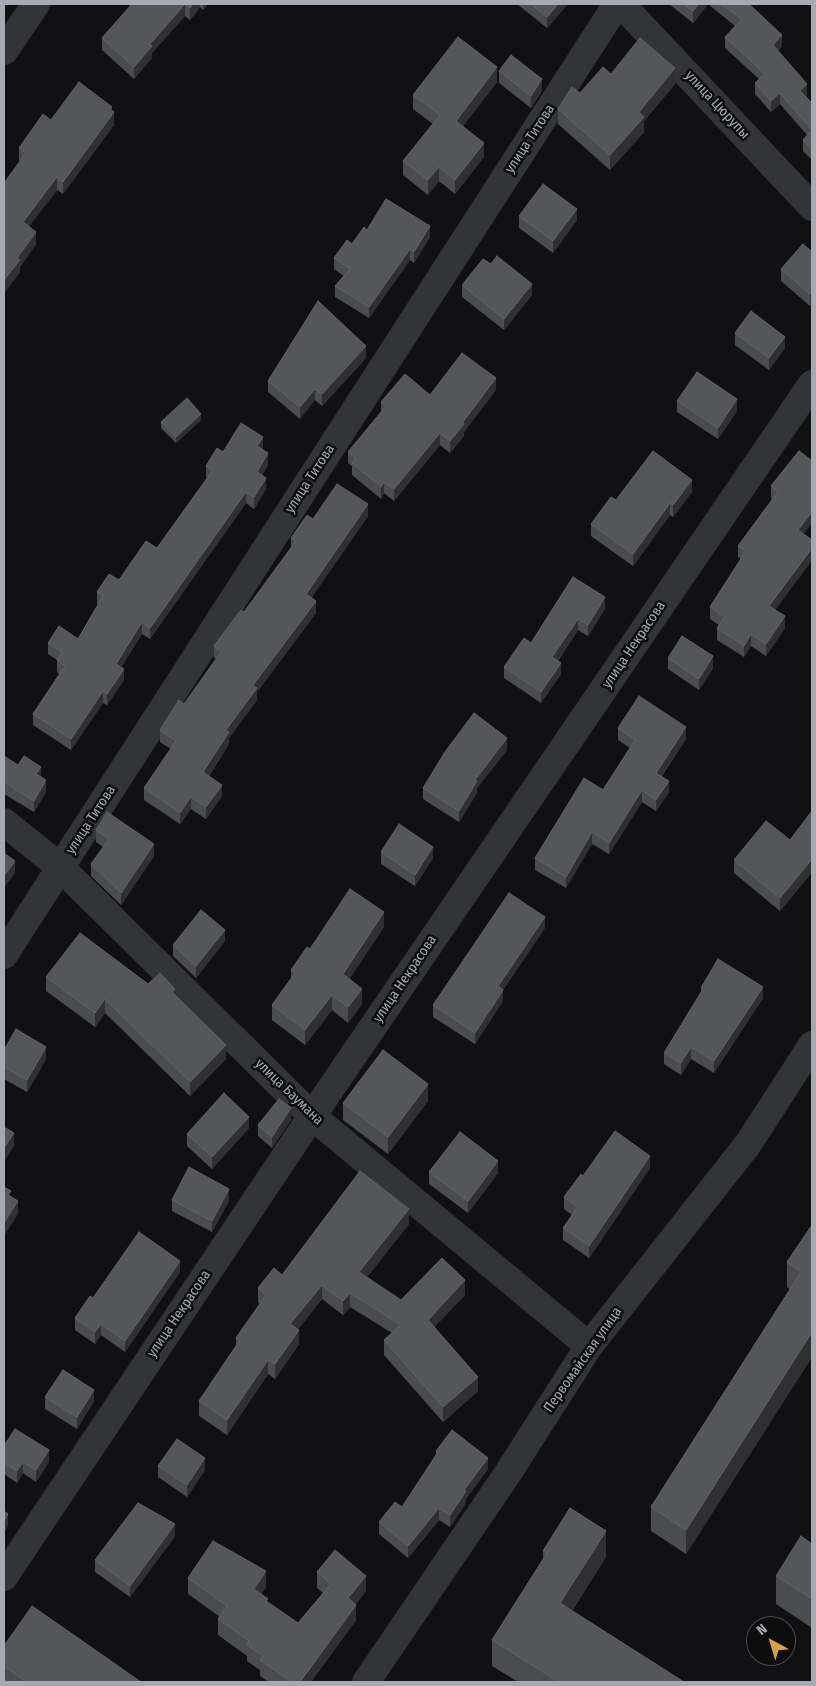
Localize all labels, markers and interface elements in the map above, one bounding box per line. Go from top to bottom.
street label: улица Цюрупы [681,67,753,143]
street label: улица Титова [502,102,558,176]
street label: улица Титова [282,442,338,516]
street label: улица Некрасова [599,598,669,692]
street label: улица Титова [63,783,119,857]
street label: улица Некрасова [370,932,440,1026]
street label: улица Баумана [251,1055,327,1129]
street label: улица Некрасова [144,1267,214,1361]
street label: Первомайская улица [540,1304,626,1416]
north arrow [746,1616,796,1666]
text: N [753,1620,770,1639]

